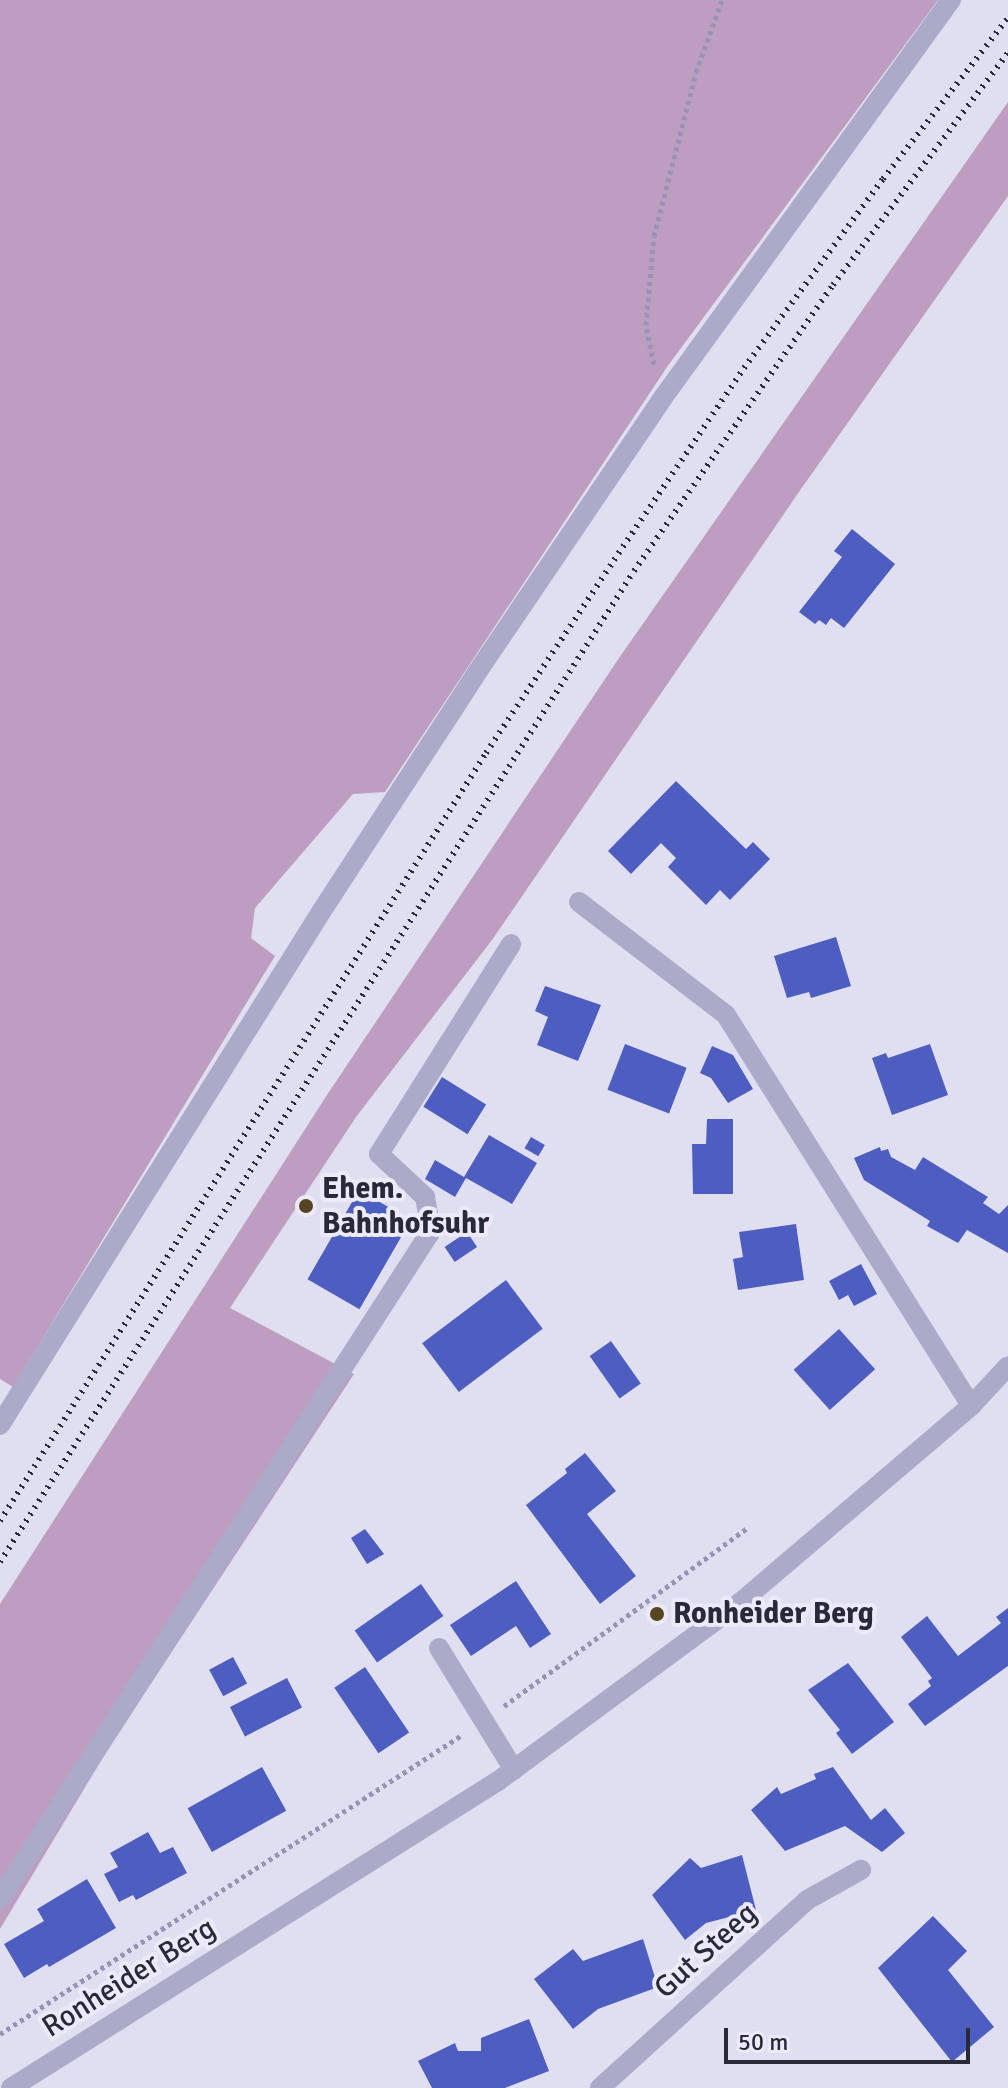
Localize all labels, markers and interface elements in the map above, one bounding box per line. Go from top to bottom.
place label: Ehem. Bahnhofsuhr [322,1171,489,1242]
marker: Ehem. Bahnhofsuhr [297,1197,315,1215]
place label: Ronheider Berg [673,1596,874,1632]
marker: Ronheider Berg [648,1605,666,1623]
street label: Gut Steeg [647,1896,765,2006]
street label: Ronheider Berg [36,1910,222,2046]
scale bar [728,2012,974,2062]
text: 50 m [738,2027,788,2057]

